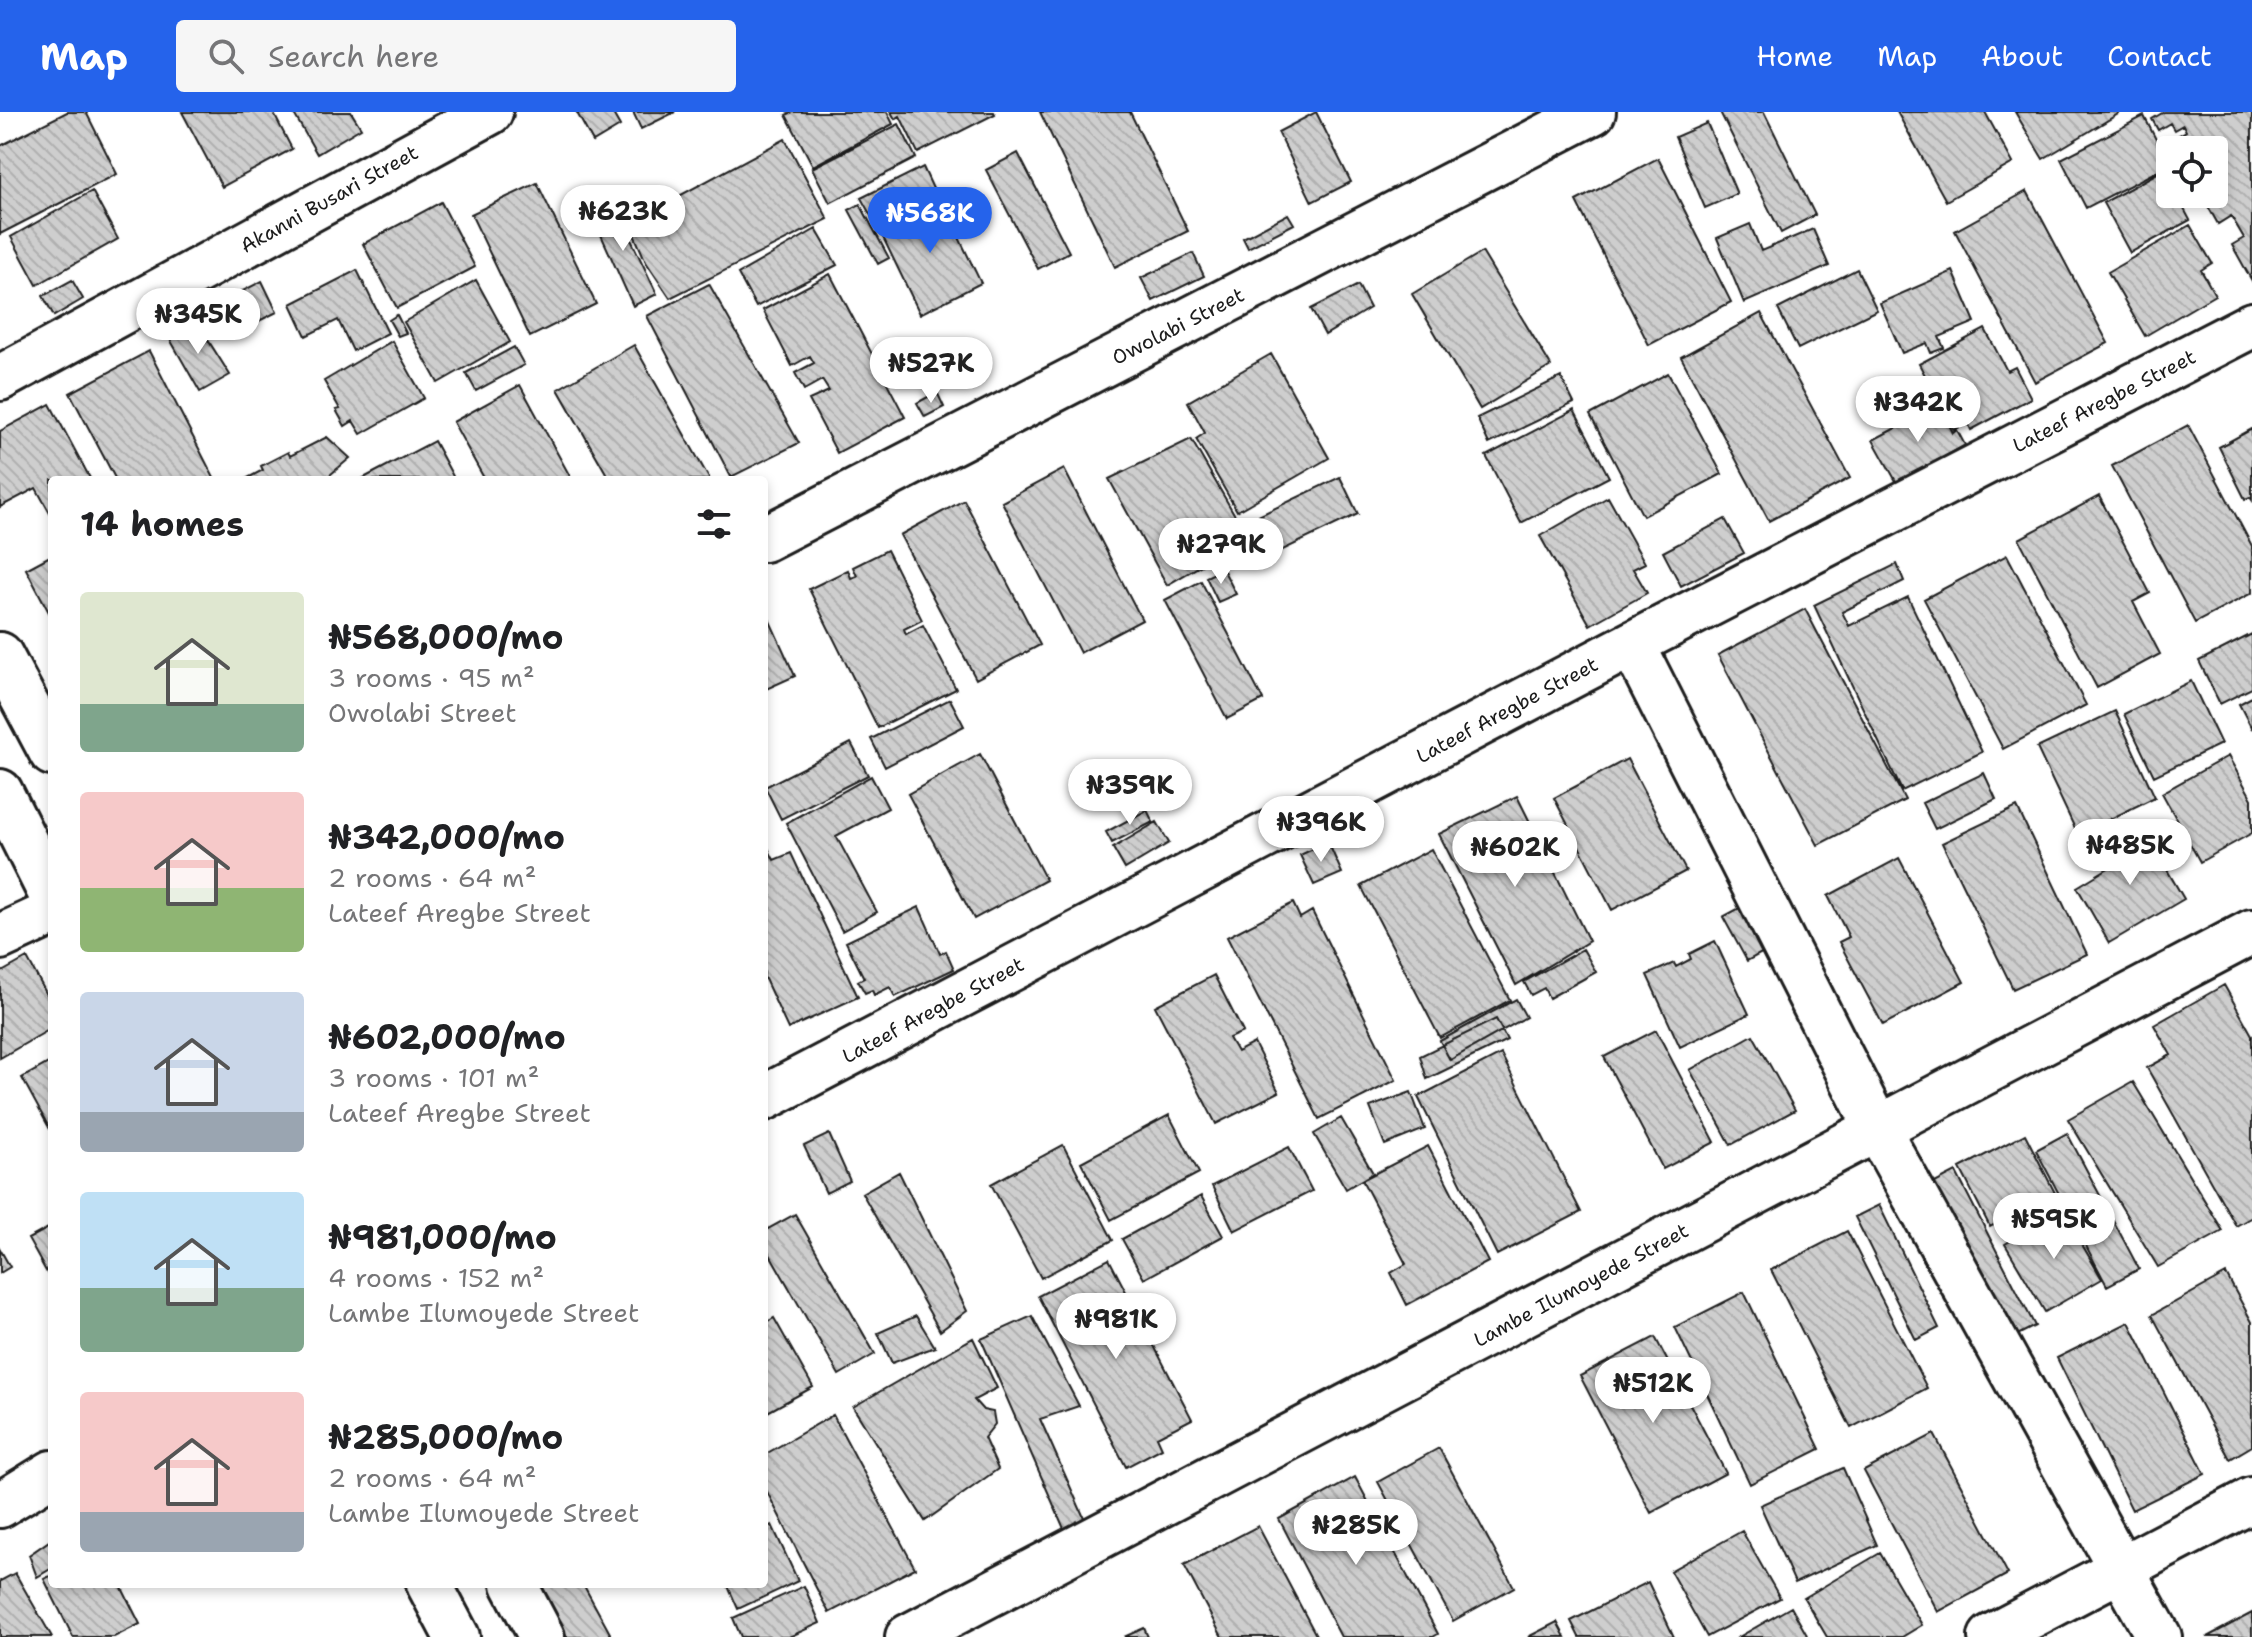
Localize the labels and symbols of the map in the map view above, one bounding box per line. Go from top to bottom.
street label: Akanni Busari Street [235,139,423,259]
pin: ₦623K [567,185,679,253]
pin: ₦568K [874,187,986,255]
street label: Owolabi Street [1107,281,1249,371]
pin: ₦345K [142,288,254,356]
pin: ₦527K [875,337,987,405]
street label: Lateef Aregbe Street [2008,344,2200,458]
pin: ₦342K [1862,376,1974,444]
pin: ₦279K [1165,518,1277,586]
street label: Lateef Aregbe Street [1412,651,1602,769]
pin: ₦359K [1074,759,1186,827]
pin: ₦396K [1265,796,1377,864]
pin: ₦485K [2074,819,2186,887]
pin: ₦602K [1459,821,1571,889]
street label: Lateef Aregbe Street [838,951,1028,1069]
pin: ₦595K [1998,1193,2110,1261]
street label: Lambe Ilumoyede Street [1469,1217,1693,1353]
pin: ₦981K [1060,1293,1172,1361]
pin: ₦512K [1597,1357,1709,1425]
pin: ₦285K [1300,1499,1412,1567]

